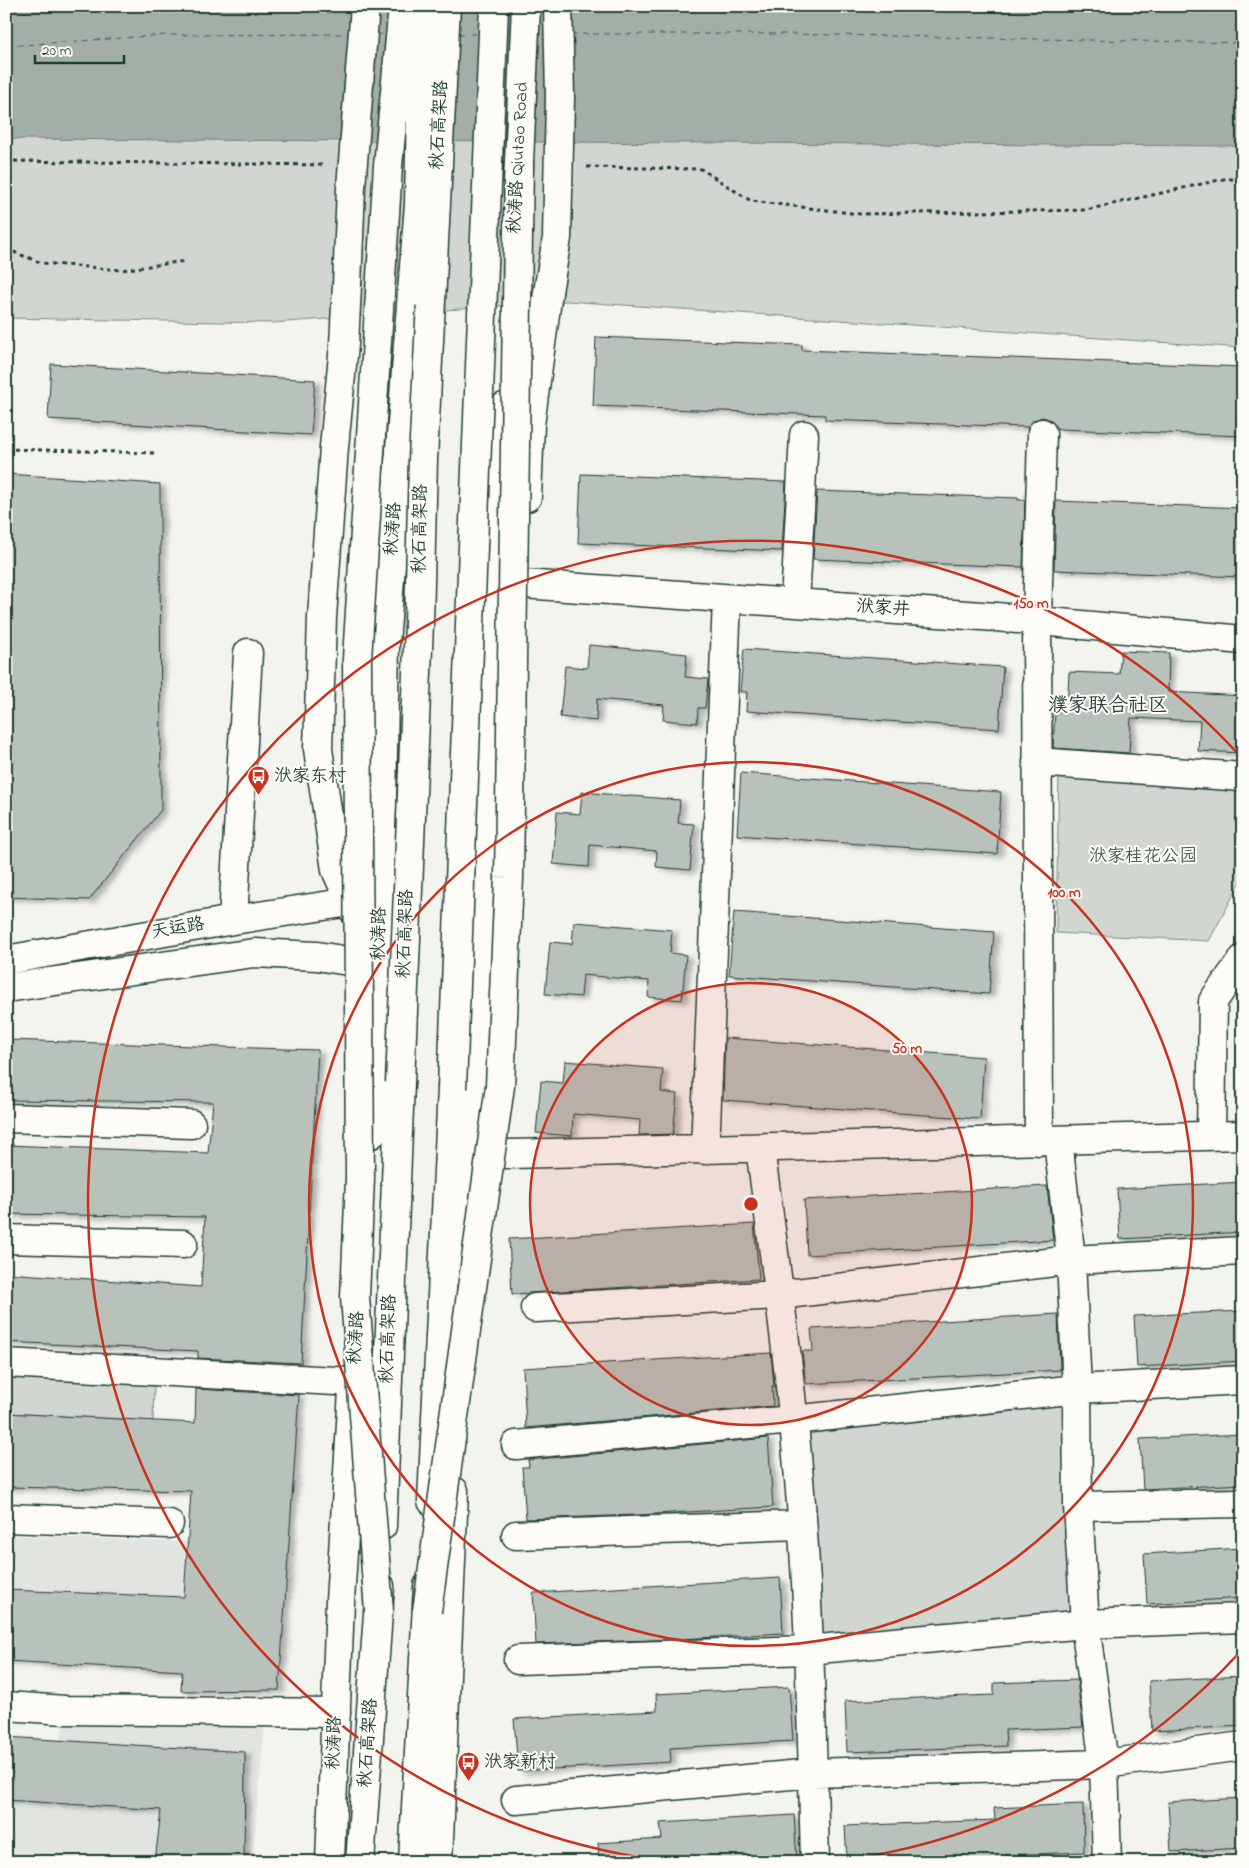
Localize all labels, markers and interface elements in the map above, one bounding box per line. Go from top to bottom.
scale bar [35,32,124,64]
text: 20 m [42,40,72,62]
street label: 秋石高架路 [425,79,455,171]
street label: 秋涛路 Qiutao Road [502,81,536,235]
street label: 秋石高架路 [407,484,435,574]
street label: 秋涛路 [379,501,409,557]
text: 150 m [1013,593,1049,615]
street label: 洑家井 [855,594,911,624]
district label: 濮家联合社区 [1048,692,1168,721]
place label: 洑家东村 [274,764,346,790]
bus stop icon: 洑家东村 [246,765,270,796]
park label: 洑家桂花公园 [1089,844,1197,870]
text: 100 m [1047,882,1081,904]
street label: 秋石高架路 [391,889,421,979]
street label: 秋涛路 [367,907,393,961]
street label: 天运路 [149,912,207,946]
text: 50 m [892,1038,923,1060]
centre of rings [742,1195,760,1213]
street label: 秋石高架路 [374,1294,404,1384]
street label: 秋涛路 [342,1310,372,1366]
street label: 秋石高架路 [353,1697,385,1789]
street label: 秋涛路 [321,1716,349,1770]
place label: 洑家新村 [484,1750,556,1776]
bus stop icon: 洑家新村 [456,1751,480,1782]

